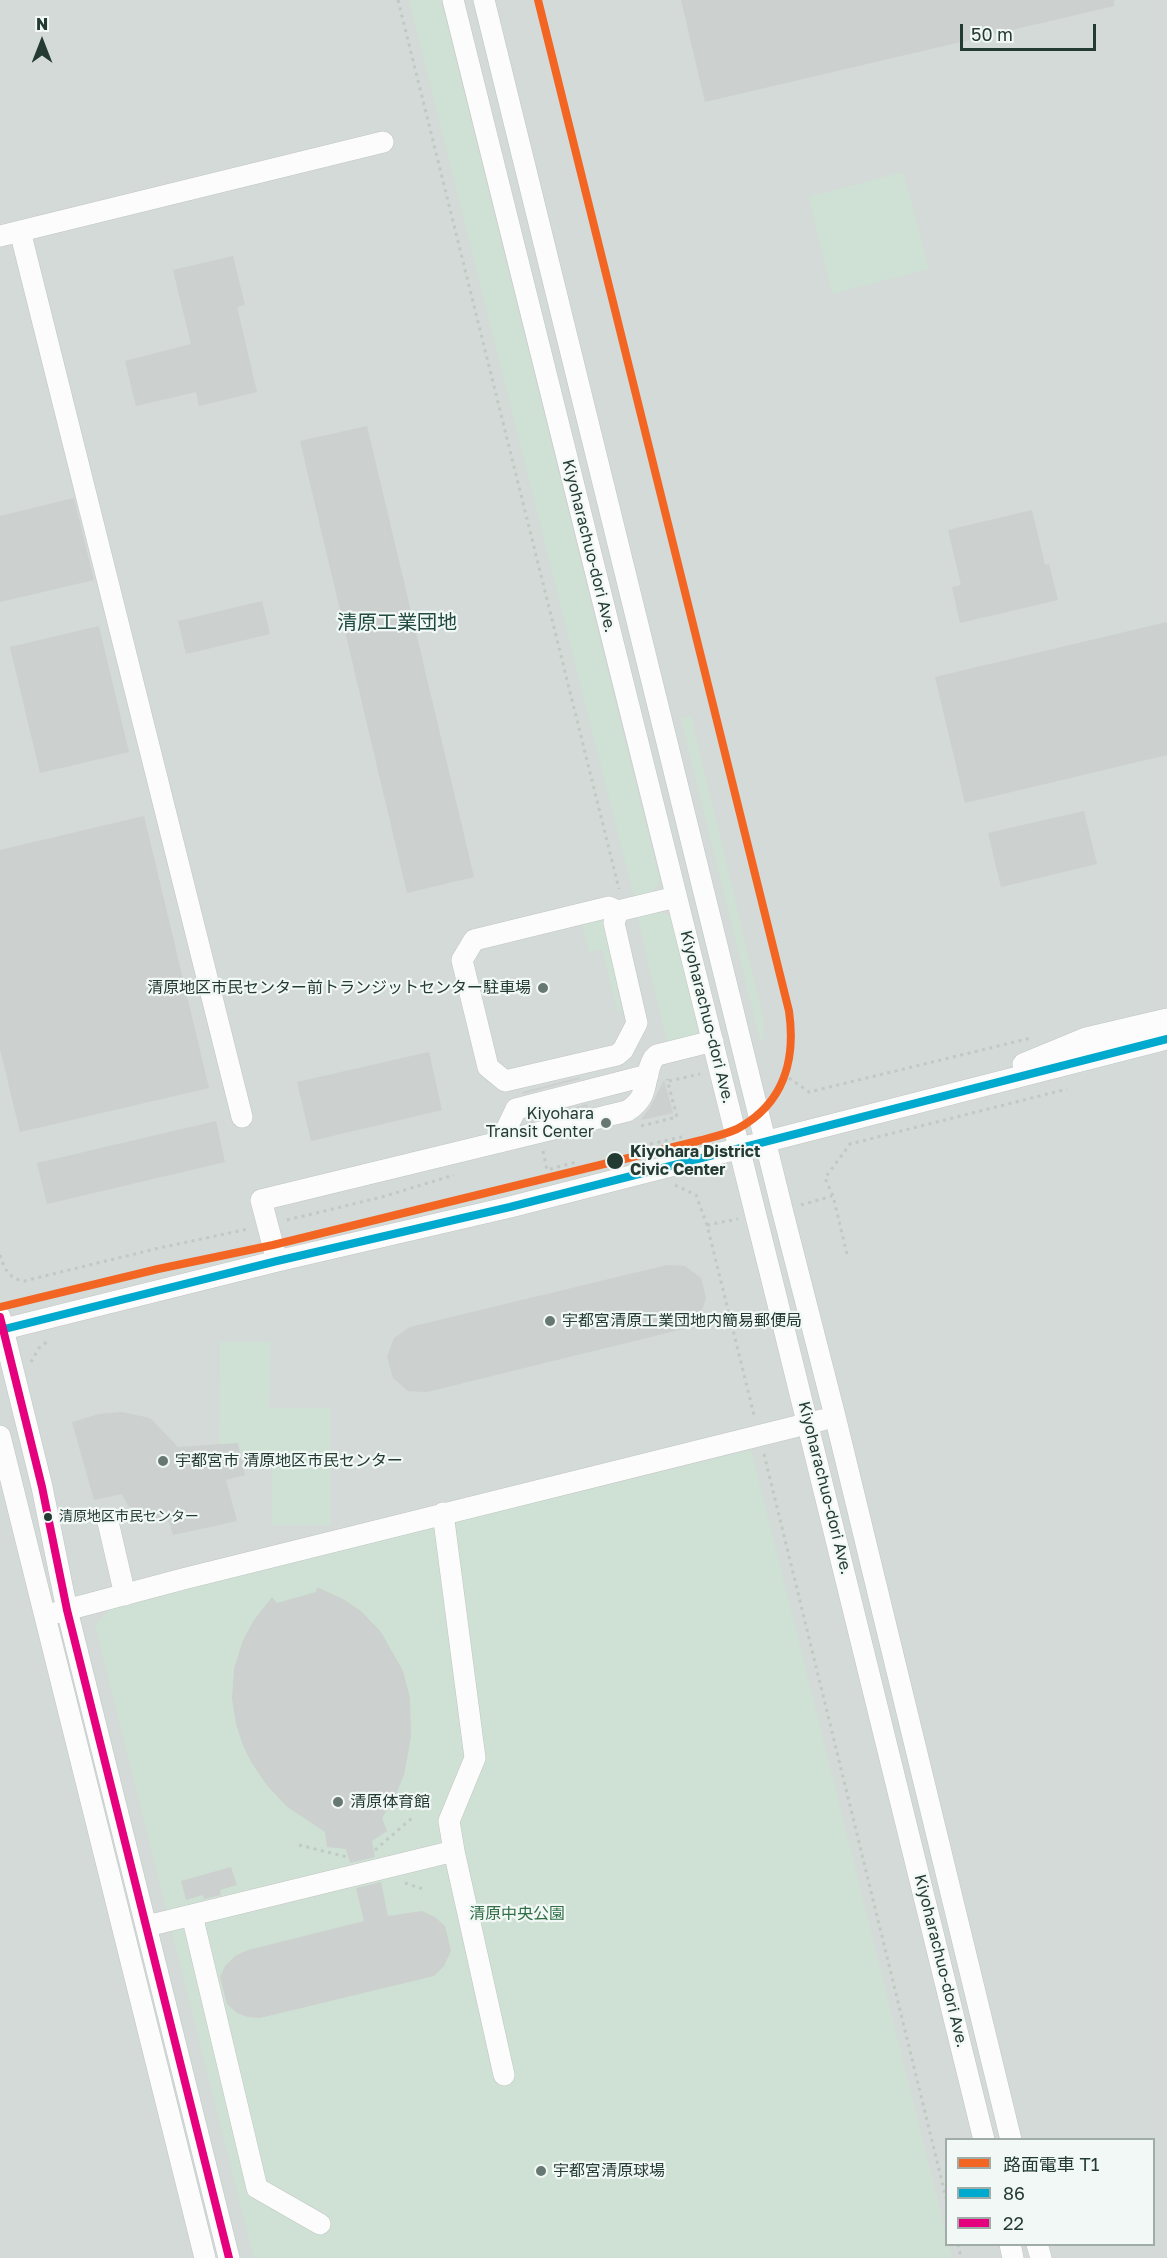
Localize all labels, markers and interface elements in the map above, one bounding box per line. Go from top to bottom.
north arrow [12,12,72,72]
scale bar [963,12,1100,50]
text: N [36,14,48,34]
text: 50 m [971,23,1013,45]
street label: Kiyoharachuo-dori Ave. [558,458,620,634]
district label: 清原工業団地 [337,611,457,635]
street label: Kiyoharachuo-dori Ave. [676,929,738,1105]
place label: 清原地区市民センター前トランジットセンター駐車場 [147,978,531,998]
marker: 清原地区市民センター前トランジットセンター駐車場 [536,981,550,995]
place label: Kiyohara Transit Center [486,1104,594,1142]
marker: Kiyohara Transit Center [599,1116,613,1130]
place label: Kiyohara District Civic Center [630,1142,760,1180]
marker: Kiyohara District Civic Center [605,1151,625,1171]
place label: 宇都宮清原工業団地内簡易郵便局 [562,1311,802,1331]
marker: 宇都宮清原工業団地内簡易郵便局 [543,1314,557,1328]
street label: Kiyoharachuo-dori Ave. [794,1400,856,1576]
place label: 宇都宮市 清原地区市民センター [175,1451,403,1471]
marker: 宇都宮市 清原地区市民センター [156,1454,170,1468]
place label: 清原地区市民センター [59,1509,199,1525]
marker: 清原地区市民センター [42,1511,54,1523]
place label: 清原体育館 [350,1792,430,1812]
marker: 清原体育館 [331,1795,345,1809]
street label: Kiyoharachuo-dori Ave. [910,1873,972,2049]
park label: 清原中央公園 [469,1904,565,1924]
legend [945,2138,1155,2246]
text: 路面電車 T1 [1003,2153,1099,2175]
place label: 宇都宮清原球場 [553,2161,665,2181]
marker: 宇都宮清原球場 [534,2164,548,2178]
text: 86 [1003,2182,1025,2204]
text: 22 [1003,2212,1024,2234]

